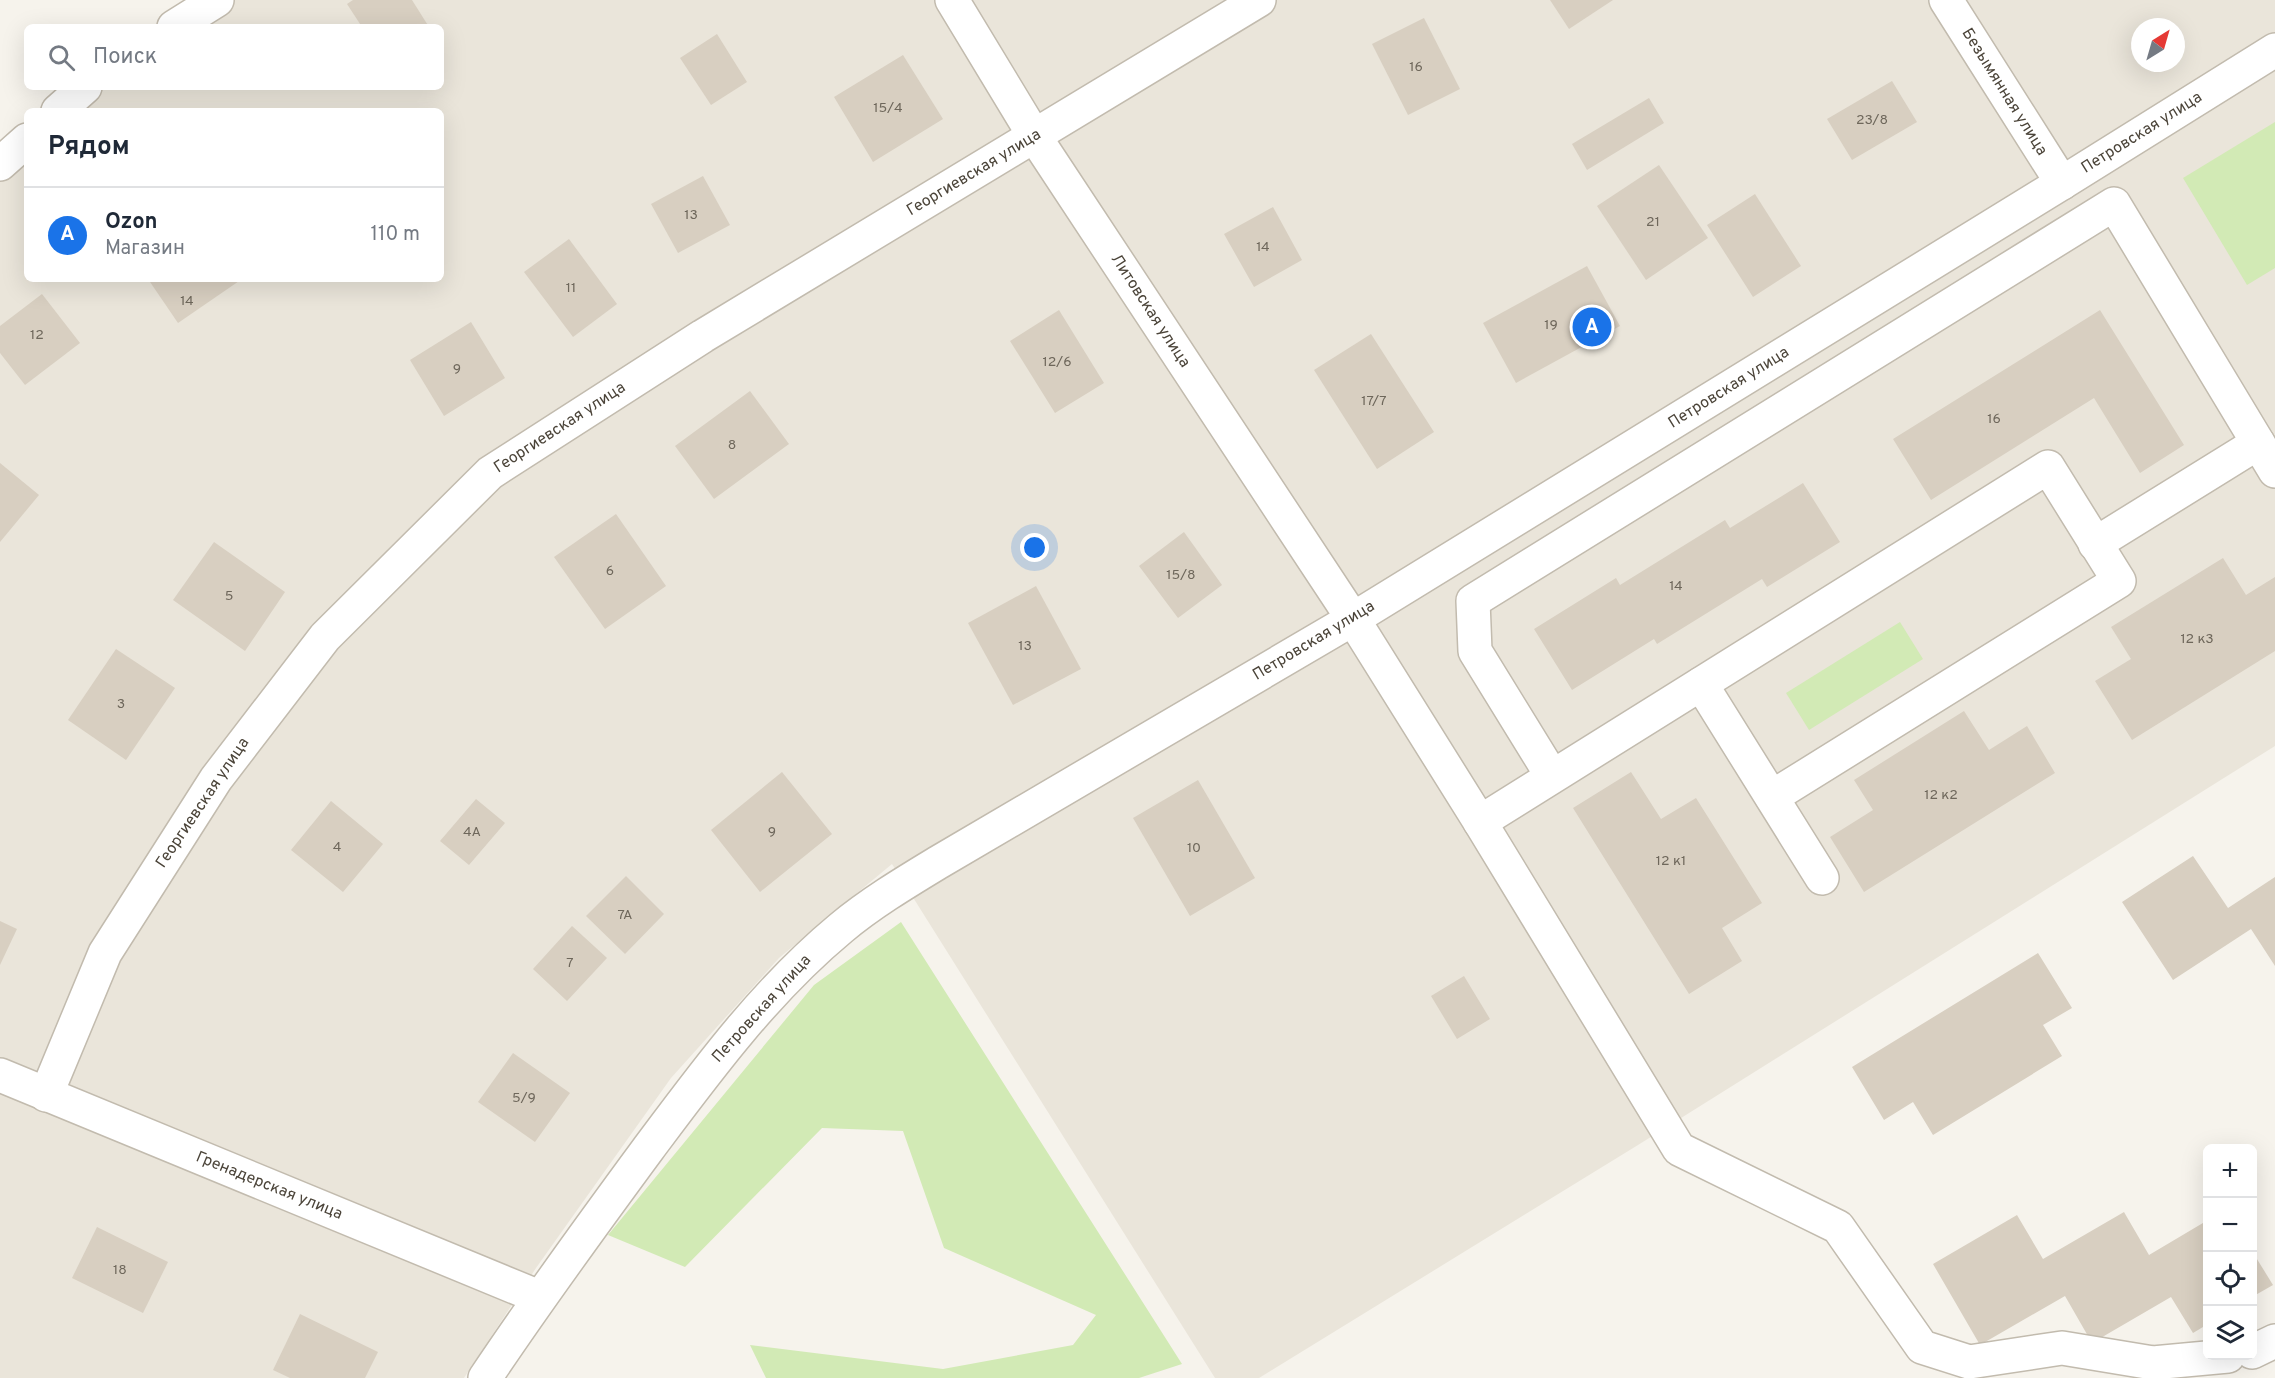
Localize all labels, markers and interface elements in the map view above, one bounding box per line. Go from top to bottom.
north arrow [2131,18,2185,72]
search box [24,24,444,90]
street label: Безымянная улица [1957,25,2051,159]
icon: search [45,41,78,74]
text: Поиск [93,44,157,71]
house number: 16 [1409,59,1423,76]
street label: Петровская улица [2078,88,2206,178]
house number: 15/4 [873,100,903,117]
house number: 23/8 [1856,112,1888,129]
street label: Георгиевская улица [903,125,1045,221]
text: Рядом [48,131,130,164]
house number: 13 [684,207,698,224]
text: Ozon [105,209,158,236]
house number: 21 [1646,214,1660,231]
text: A [60,222,75,248]
text: 110 m [371,222,420,248]
text: Магазин [105,236,185,262]
house number: 14 [1256,239,1270,256]
street label: Литовская улица [1106,250,1194,372]
house number: 11 [566,280,576,297]
house number: 14 [180,293,194,310]
pin: A [1572,304,1612,350]
house number: 19 [1544,317,1558,334]
house number: 12 [30,327,44,344]
street label: Петровская улица [1665,343,1793,433]
house number: 12/6 [1042,354,1072,371]
house number: 9 [453,361,461,378]
street label: Георгиевская улица [490,378,630,478]
house number: 17/7 [1361,393,1387,410]
house number: 16 [1987,411,2001,428]
house number: 8 [728,437,736,454]
your location [1020,533,1049,562]
house number: 6 [606,563,614,580]
house number: 15/8 [1166,567,1196,584]
house number: 14 [1669,578,1683,595]
house number: 5 [225,588,233,605]
street label: Петровская улица [1249,597,1379,685]
house number: 12 к3 [2180,631,2214,648]
house number: 13 [1018,638,1032,655]
house number: 3 [117,696,125,713]
street label: Георгиевская улица [152,734,254,872]
house number: 12 к2 [1924,787,1958,804]
house number: 4А [463,824,481,841]
house number: 9 [768,824,776,841]
house number: 4 [333,839,341,856]
house number: 10 [1187,840,1201,857]
house number: 12 к1 [1656,853,1686,870]
house number: 7А [617,907,633,924]
street label: Петровская улица [708,951,816,1067]
house number: 7 [566,955,574,972]
house number: 5/9 [512,1090,536,1107]
map controls [2203,1144,2257,1360]
button: + [2203,1144,2257,1198]
street label: Гренадерская улица [193,1147,345,1225]
button: − [2203,1198,2257,1252]
button: locate [2203,1252,2257,1306]
house number: 18 [113,1262,127,1279]
button: layers [2203,1306,2257,1360]

